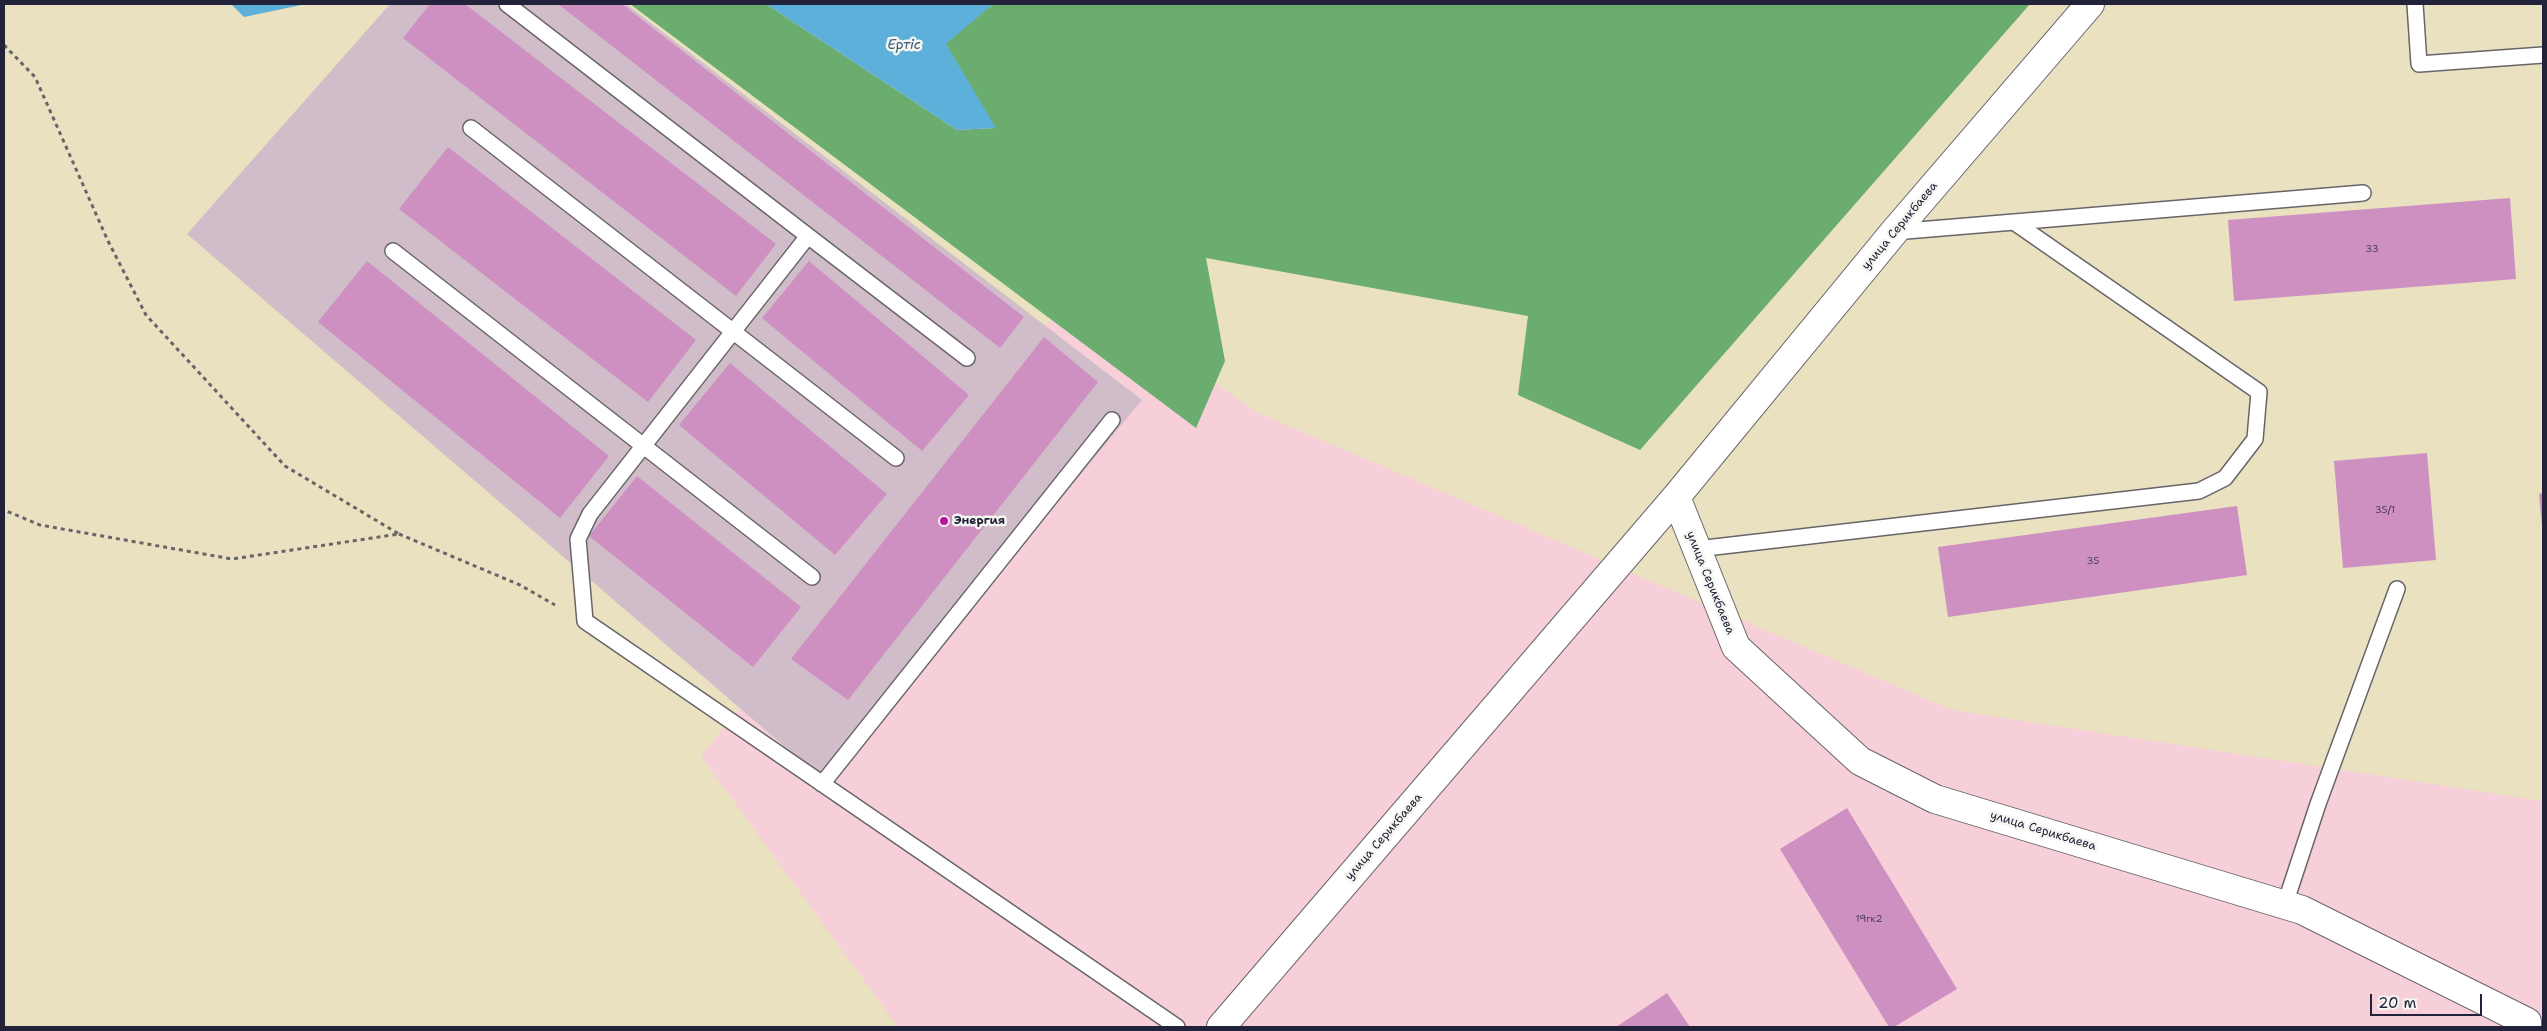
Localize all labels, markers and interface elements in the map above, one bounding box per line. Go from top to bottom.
water label: Ертіс [887,37,921,53]
street label: улица Серикбаева [1859,179,1941,273]
house number: 33 [2365,243,2379,255]
house number: 35/1 [2375,504,2395,516]
place label: Энергия [954,514,1005,528]
marker: Энергия [938,515,950,527]
street label: улица Серикбаева [1683,529,1737,637]
house number: 35 [2087,555,2099,567]
street label: улица Серикбаева [1342,791,1426,883]
street label: улица Серикбаева [1988,808,2098,854]
house number: 19гк2 [1855,913,1883,925]
scale bar [2372,984,2484,1016]
text: 20 m [2378,993,2417,1013]

